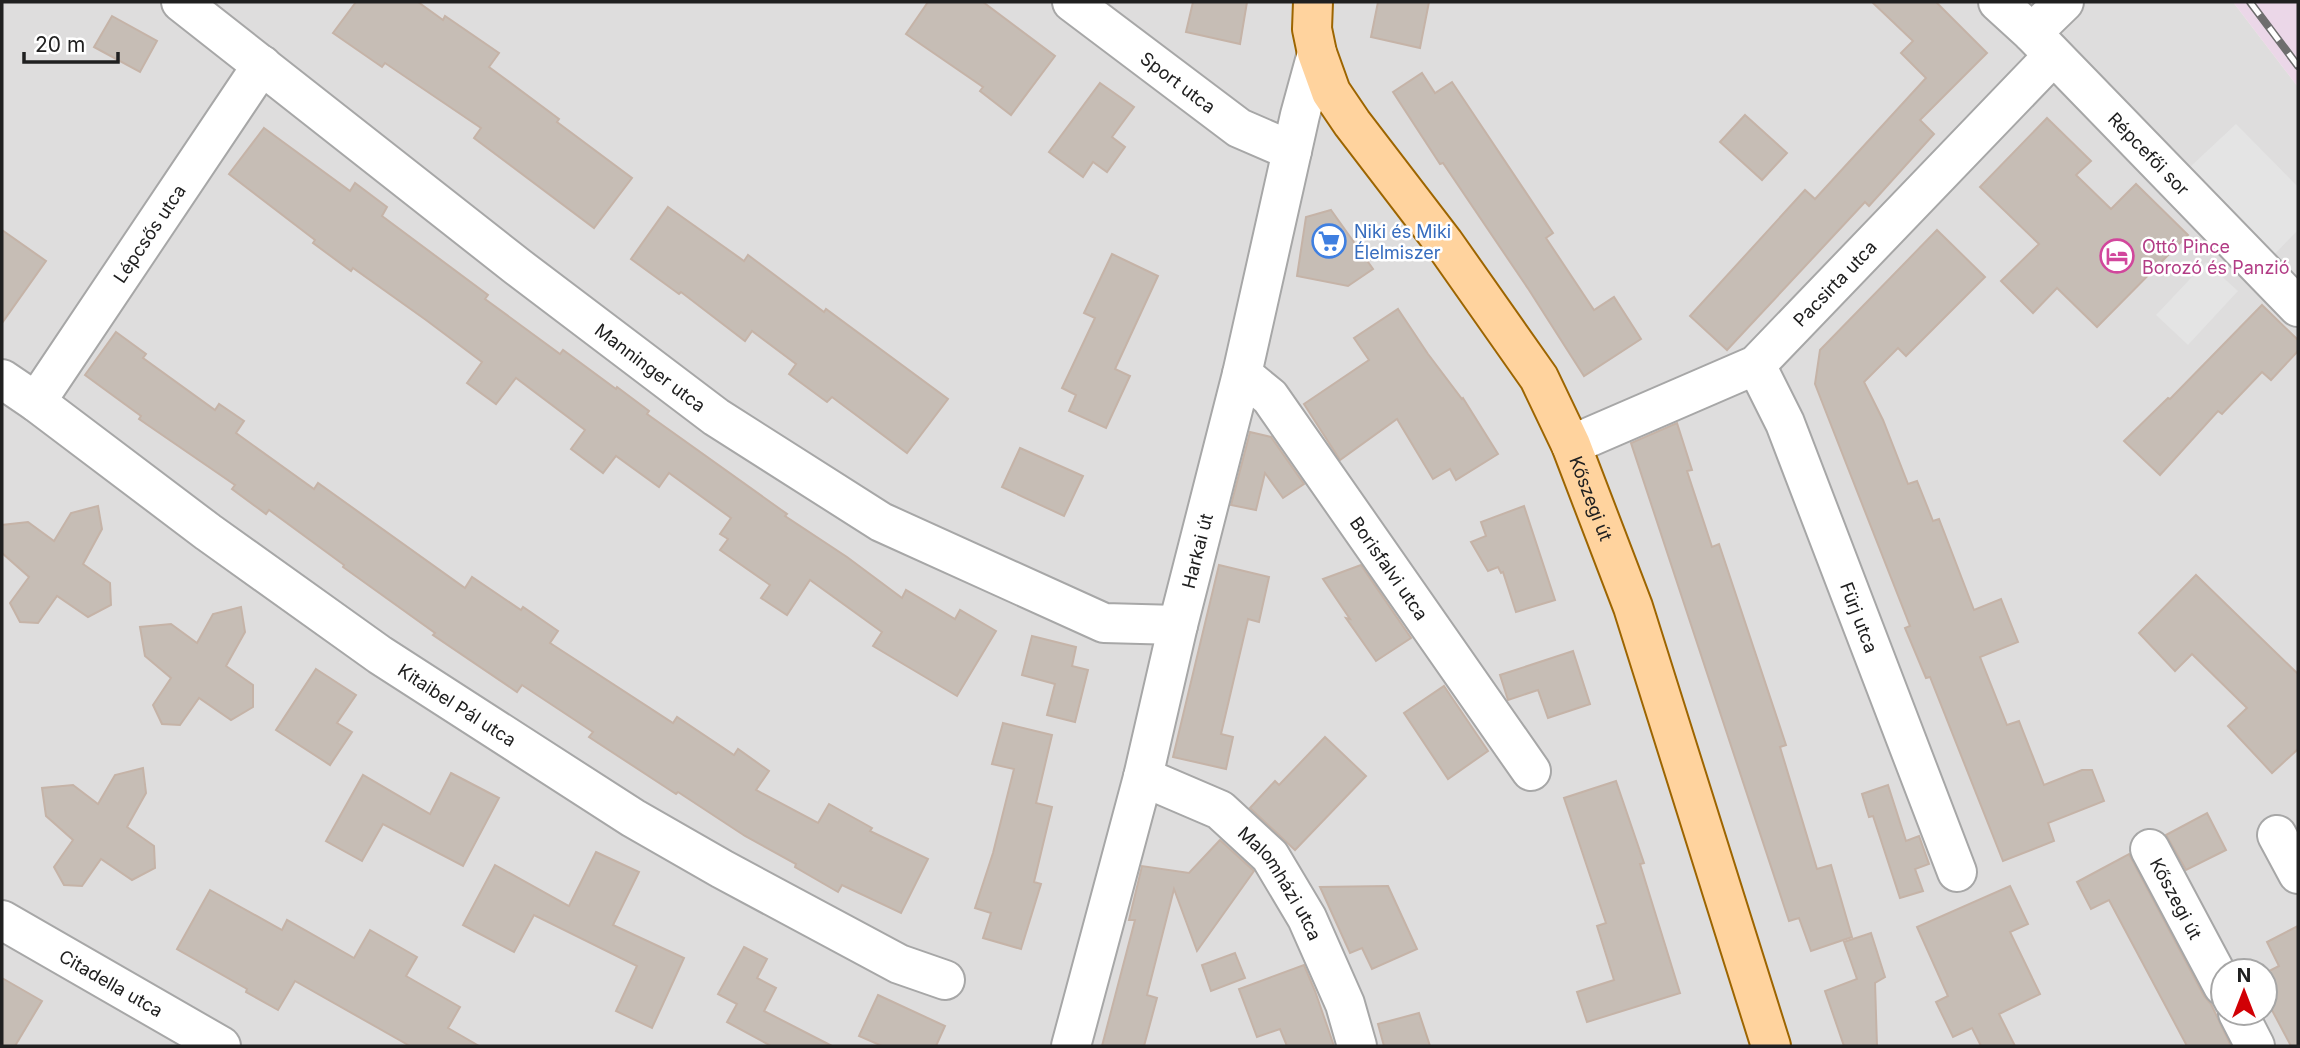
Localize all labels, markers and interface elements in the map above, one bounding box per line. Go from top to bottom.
scale bar [24,21,119,65]
text: 20 m [35,32,85,57]
street label: Sport utca [1137,47,1220,117]
street label: Répcefői sor [2104,108,2194,199]
street label: Lépcsős utca [109,180,189,287]
place label: Niki és Miki Élelmiszer [1354,221,1451,263]
supermarket icon: Niki és Miki Élelmiszer [1310,222,1348,260]
street label: Pacsirta utca [1789,236,1881,330]
place label: Ottó Pince Borozó és Panzió [2142,236,2290,278]
hotel icon: Ottó Pince Borozó és Panzió [2098,237,2136,275]
street label: Manninger utca [591,319,710,416]
street label: Kőszegi út [1566,453,1617,544]
street label: Harkai út [1177,511,1217,590]
street label: Borisfalvi utca [1346,513,1433,624]
street label: Fürj utca [1836,579,1883,656]
street label: Kitaibel Pál utca [394,659,520,750]
street label: Malomházi utca [1234,822,1326,944]
street label: Kőszegi út [2146,854,2207,943]
street label: Citadella utca [56,945,167,1021]
north arrow [2209,957,2279,1027]
text: N [2237,964,2251,987]

